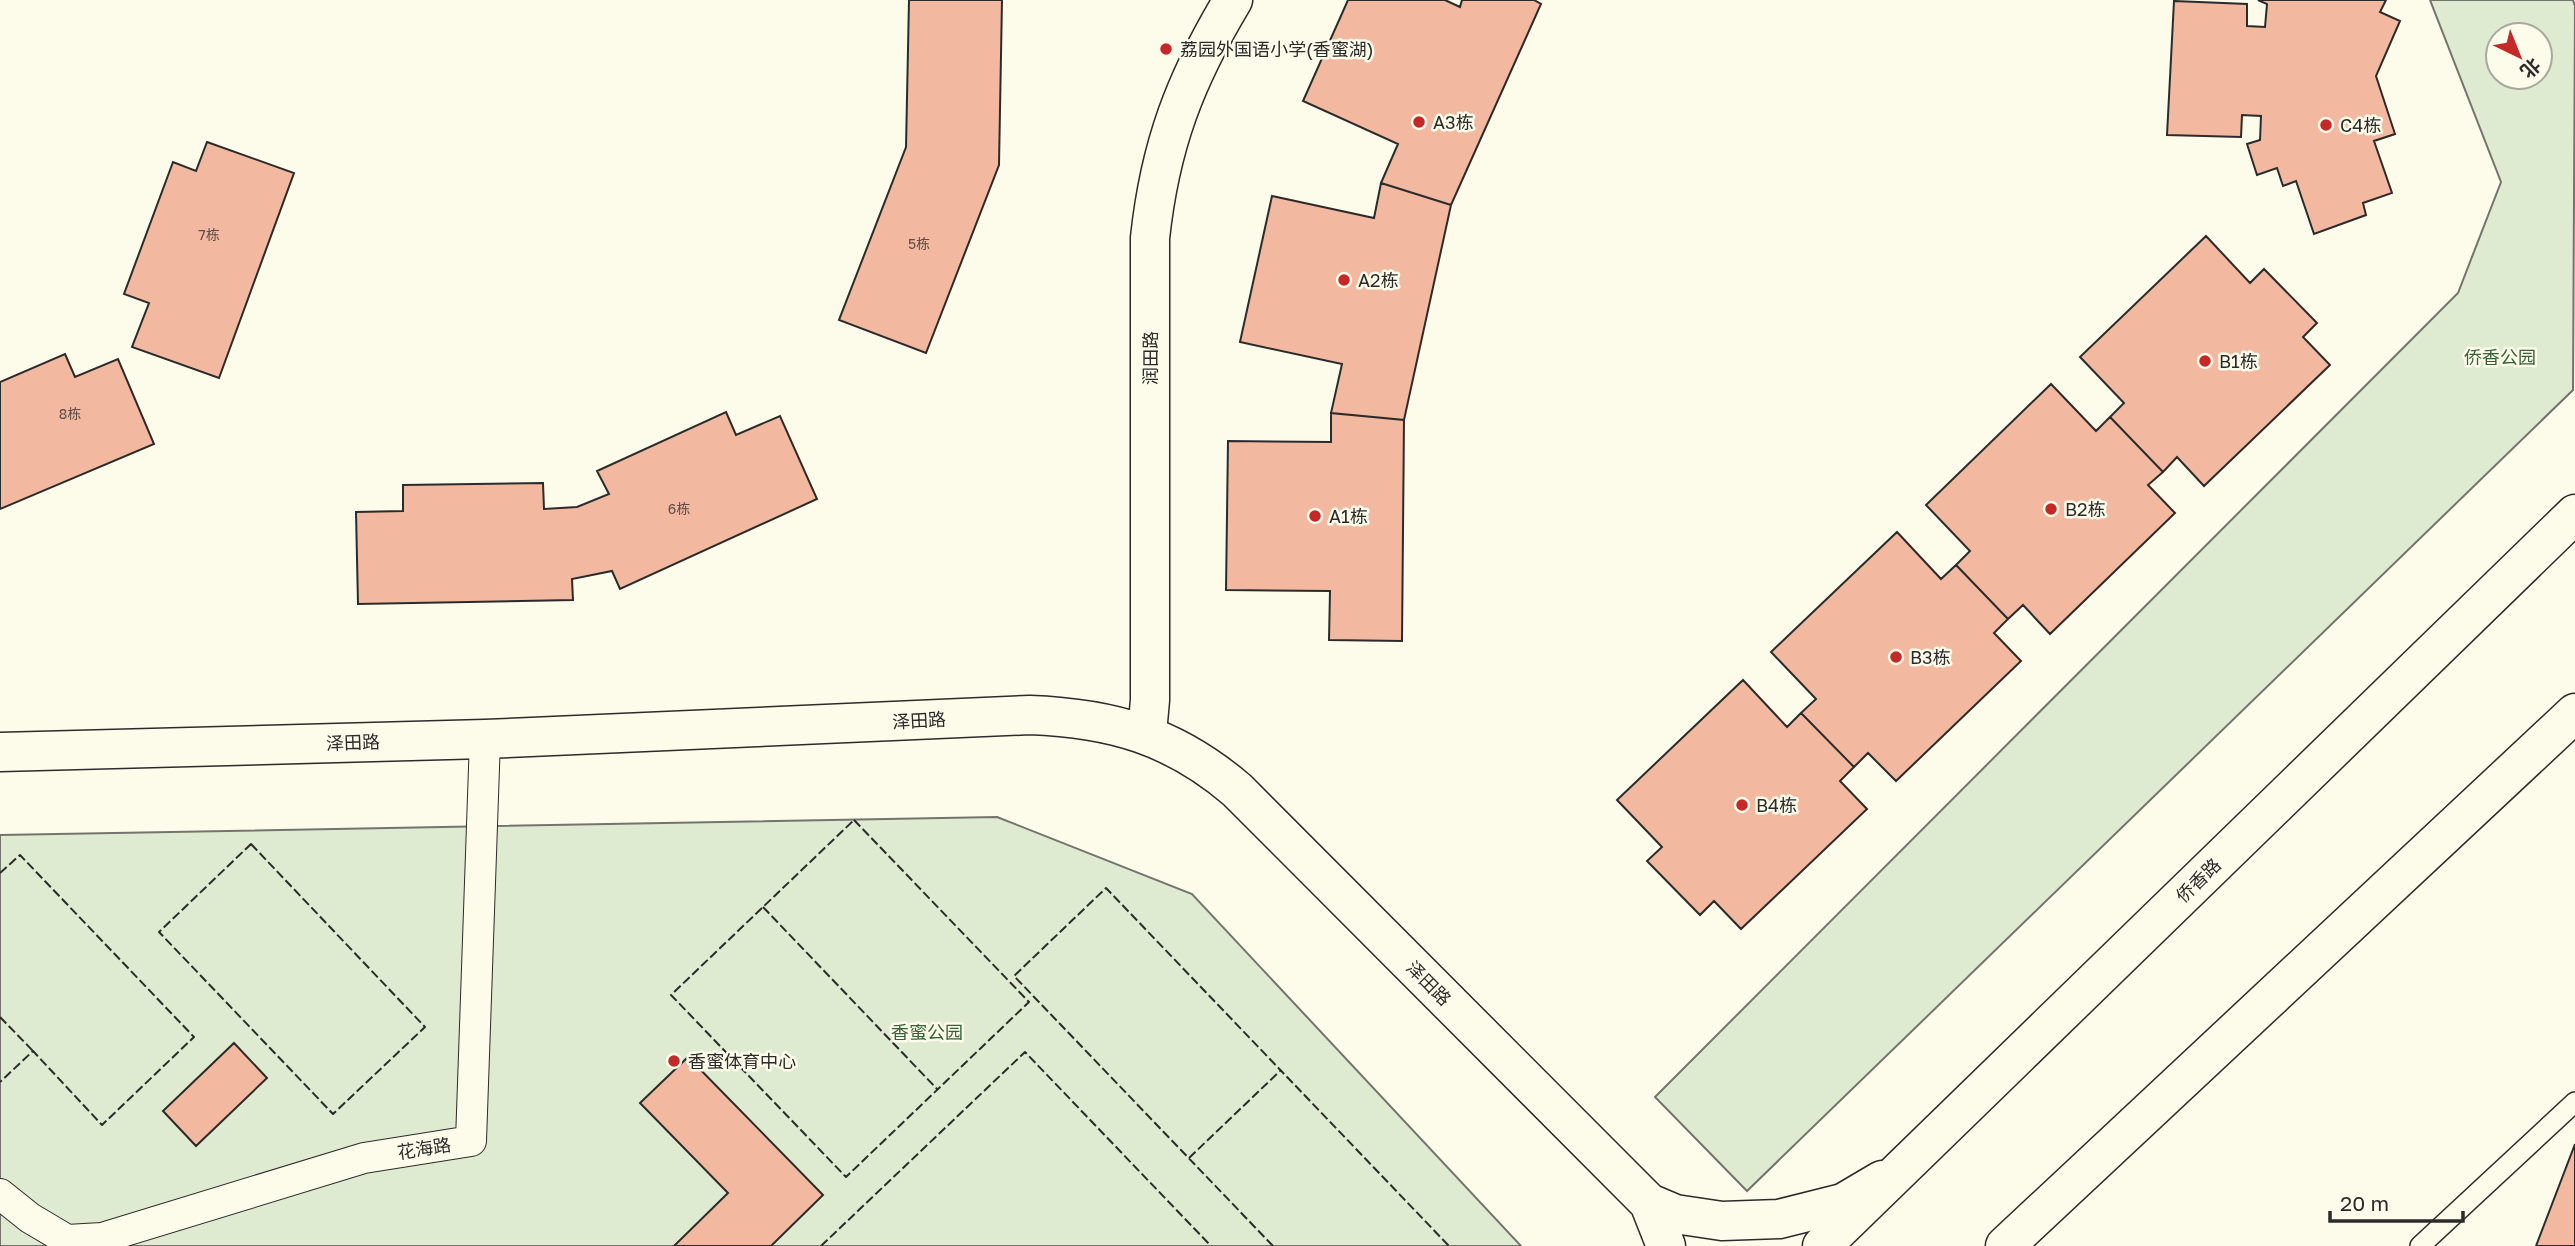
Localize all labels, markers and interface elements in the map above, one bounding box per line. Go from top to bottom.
north arrow [2484,21,2554,91]
place label: 荔园外国语小学(香蜜湖) [1180,38,1374,60]
marker: 荔园外国语小学(香蜜湖) [1158,41,1174,57]
text: 北 [2516,54,2546,84]
place label: A3栋 [1433,111,1474,133]
marker: A3栋 [1411,114,1427,130]
place label: C4栋 [2340,114,2381,136]
marker: C4栋 [2318,117,2334,133]
house number: 7栋 [198,226,220,243]
house number: 5栋 [908,235,930,252]
place label: A2栋 [1358,269,1399,291]
marker: A2栋 [1336,272,1352,288]
street label: 润田路 [1139,331,1161,385]
park label: 侨香公园 [2464,346,2536,368]
place label: B1栋 [2219,350,2258,372]
marker: B1栋 [2197,353,2213,369]
house number: 8栋 [59,405,81,422]
place label: B2栋 [2065,498,2106,520]
house number: 6栋 [668,500,690,517]
marker: B2栋 [2043,501,2059,517]
place label: A1栋 [1329,505,1368,527]
marker: A1栋 [1307,508,1323,524]
place label: B3栋 [1910,646,1951,668]
marker: B3栋 [1888,649,1904,665]
street label: 泽田路 [891,708,947,732]
street label: 泽田路 [326,730,380,754]
place label: B4栋 [1756,794,1797,816]
marker: B4栋 [1734,797,1750,813]
street label: 侨香路 [2171,853,2225,907]
street label: 泽田路 [1402,956,1456,1010]
park label: 香蜜公园 [891,1021,963,1043]
place label: 香蜜体育中心 [688,1050,796,1072]
marker: 香蜜体育中心 [666,1053,682,1069]
street label: 花海路 [396,1133,452,1163]
scale bar [2330,1180,2463,1224]
text: 20 m [2340,1190,2389,1216]

